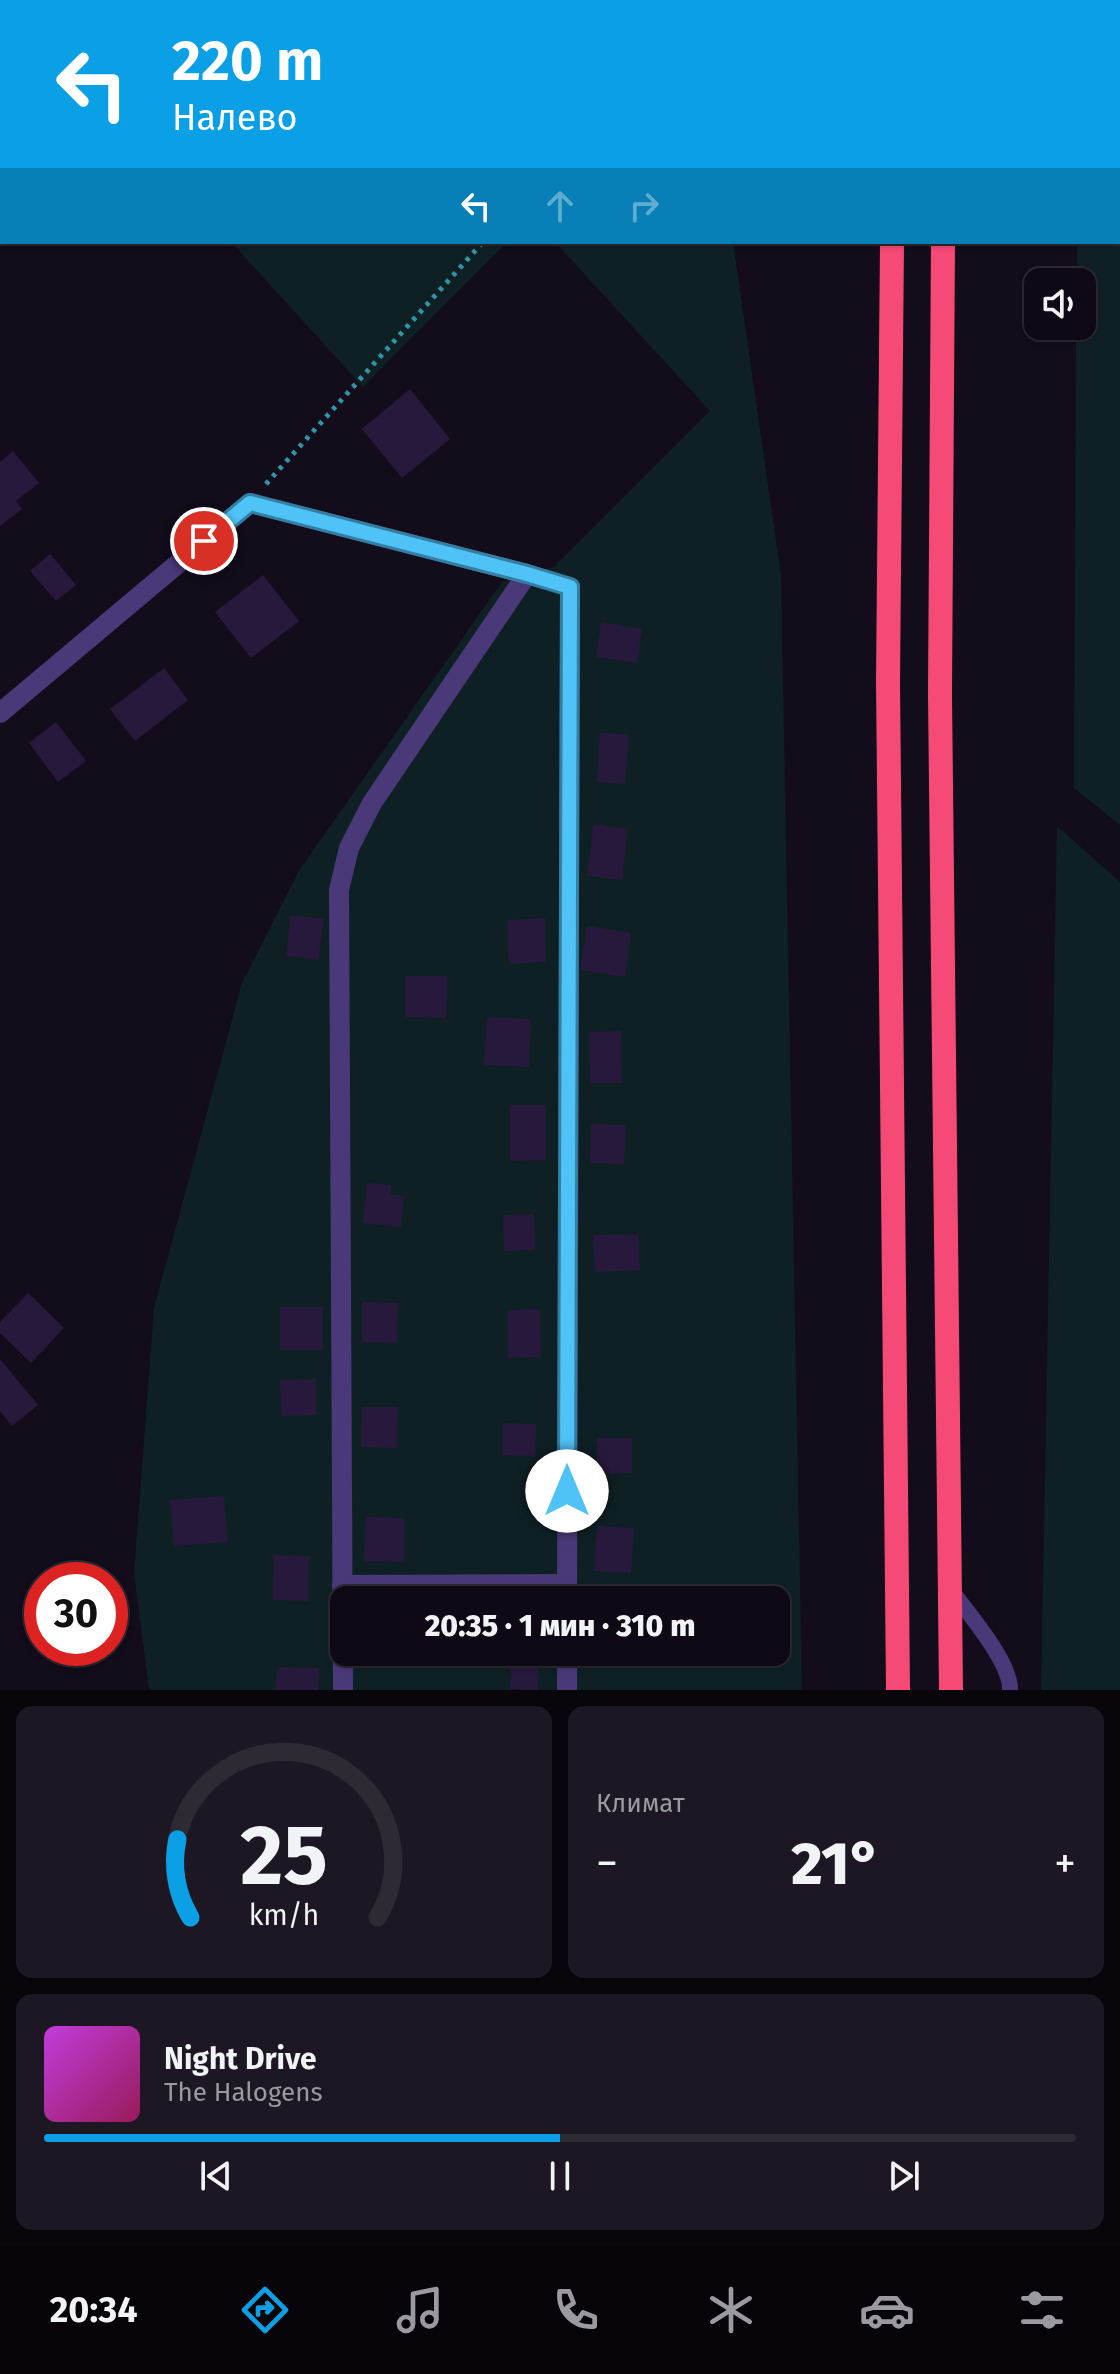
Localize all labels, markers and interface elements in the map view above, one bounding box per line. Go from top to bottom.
text: 220 m [172,28,323,95]
icon: left [40,32,144,136]
text: Налево [172,96,298,140]
icon: left [454,184,498,228]
icon: ahead [538,184,582,228]
icon: right [622,184,666,228]
map controls [1024,268,1096,340]
button: sound [1024,268,1096,340]
pin [170,507,238,575]
icon: arrive [182,519,226,563]
position arrow [525,1449,609,1533]
speed limit sign: 30 [24,1562,128,1666]
text: 20:35 · 1 мин · 310 m [425,1608,695,1644]
text: Климат [596,1788,685,1819]
text: 25 [240,1806,328,1906]
text: 21° [791,1828,881,1900]
text: − [596,1837,618,1890]
text: + [1054,1837,1076,1890]
text: km/h [249,1898,319,1933]
text: Night Drive [164,2041,317,2077]
text: The Halogens [164,2077,323,2108]
icon: previous [194,2154,238,2198]
icon: pause [538,2154,582,2198]
icon: next [882,2154,926,2198]
icon: directions [237,2282,293,2338]
icon: music [392,2282,448,2338]
icon: phone [548,2282,604,2338]
icon: climate [703,2282,759,2338]
icon: car [859,2282,915,2338]
icon: filters [1014,2282,1070,2338]
text: 20:34 [50,2288,138,2332]

